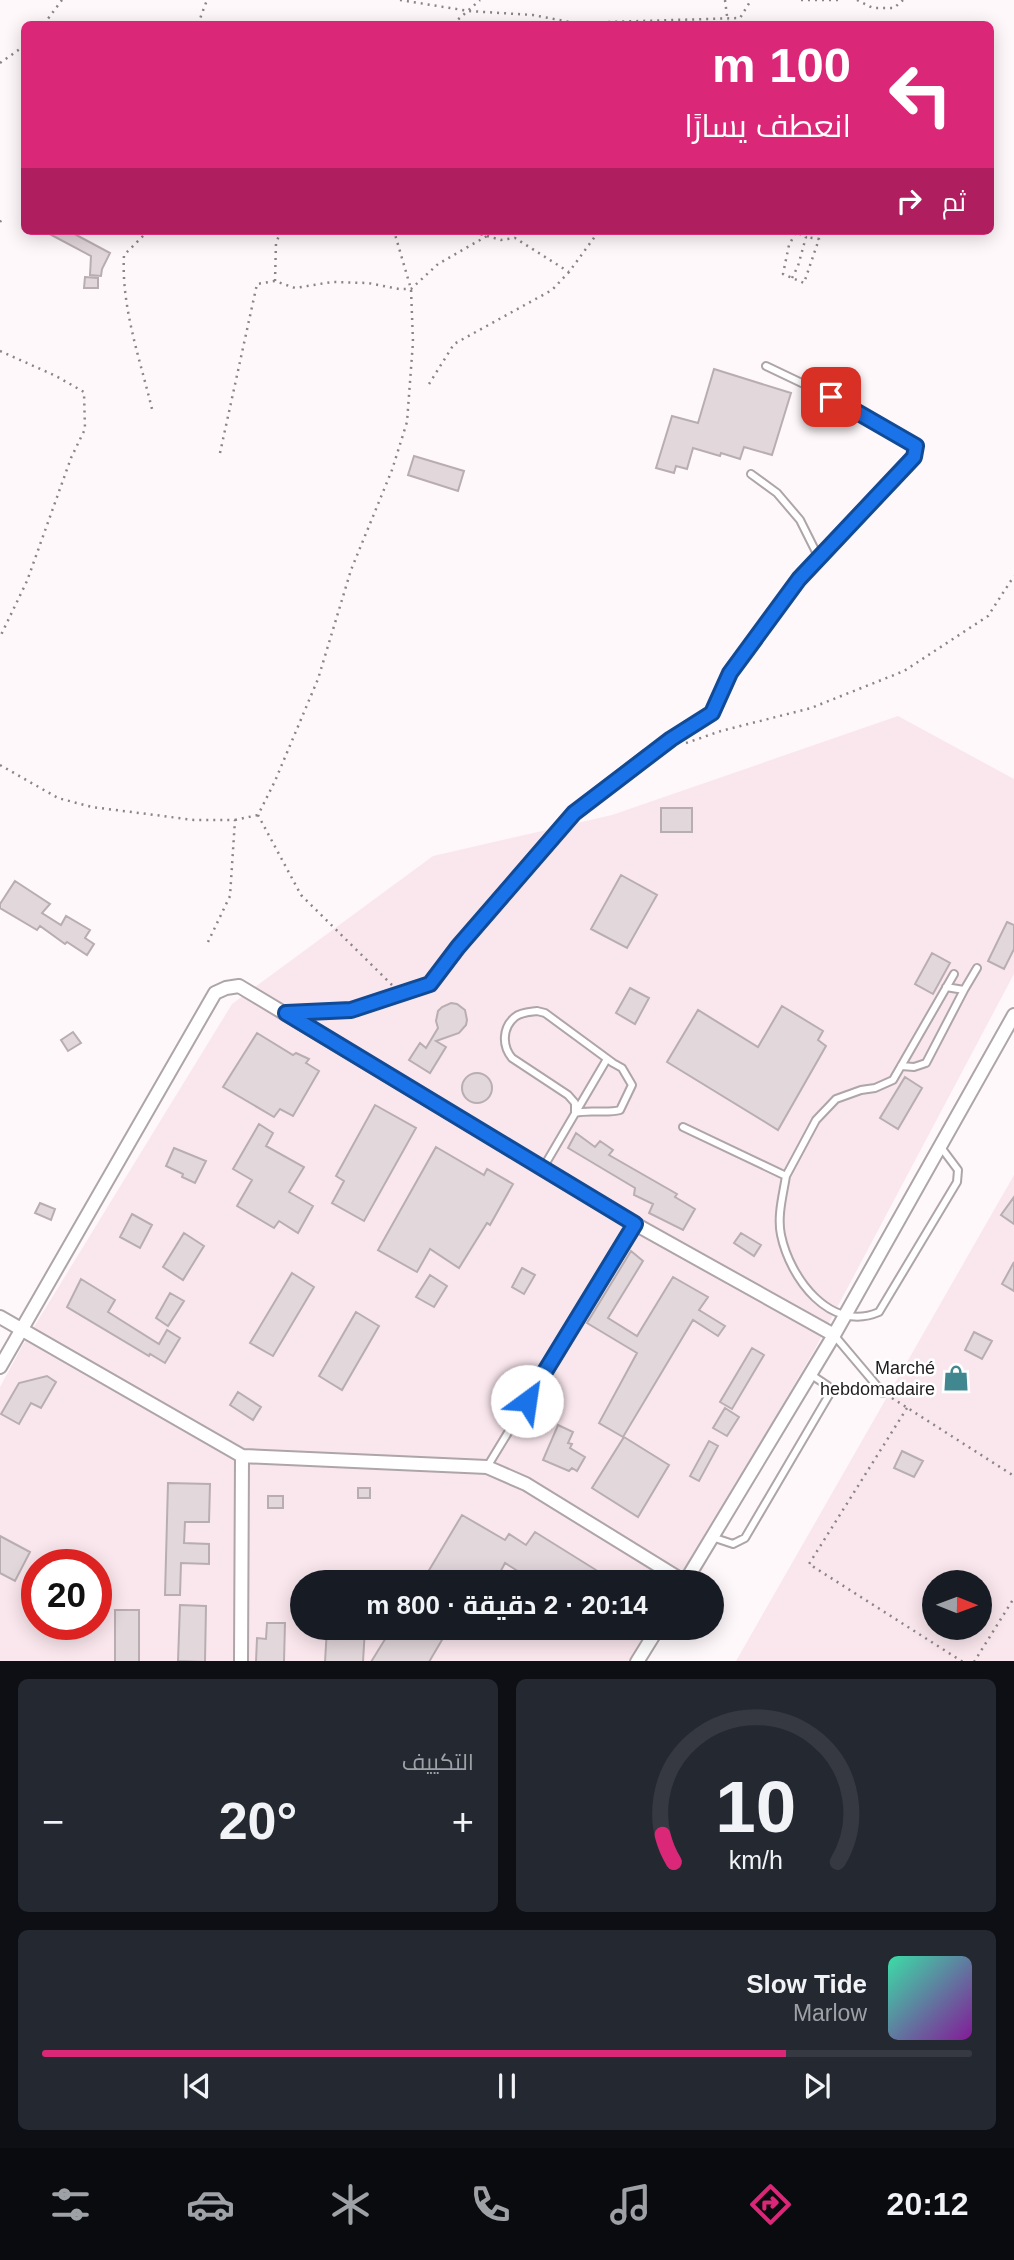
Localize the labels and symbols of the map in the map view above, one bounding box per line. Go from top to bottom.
pin [801,367,861,427]
place label: Marché hebdomadaire [820,1358,935,1399]
shop icon: Marché hebdomadaire [941,1363,971,1393]
position arrow [490,1364,564,1438]
speed limit sign: 20 [21,1549,112,1640]
north arrow [922,1570,992,1640]

